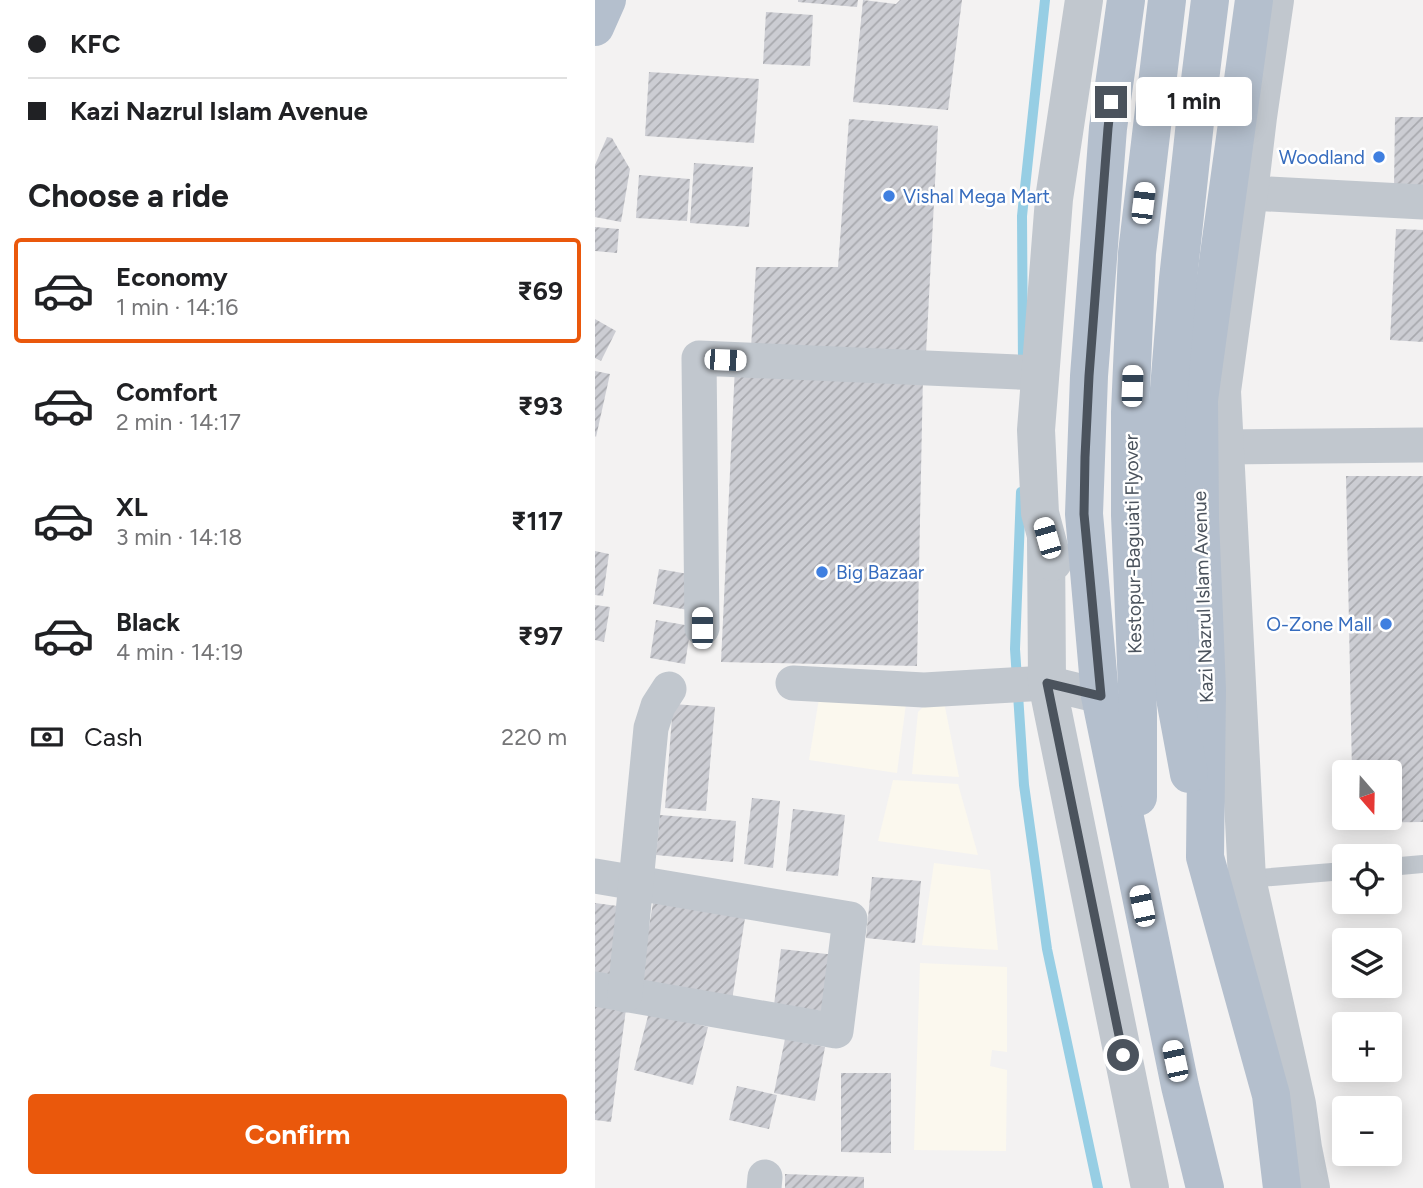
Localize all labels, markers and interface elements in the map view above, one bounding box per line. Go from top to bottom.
text: KFC [70,28,121,60]
callout: 1 min [1135,78,1251,126]
route end [1095,86,1127,118]
text: 1 min [1167,87,1221,115]
text: Kazi Nazrul Islam Avenue [70,95,368,127]
place label: Woodland [1279,146,1365,169]
marker: Woodland [1371,149,1387,165]
text: Choose a ride [28,177,229,215]
car [1131,181,1156,225]
place label: Vishal Mega Mart [903,185,1050,208]
marker: Vishal Mega Mart [881,188,897,204]
icon: car [32,259,95,322]
text: Economy [116,261,228,293]
text: ₹69 [517,275,563,307]
text: 1 min · 14:16 [116,293,238,321]
car [704,349,747,371]
car [1121,365,1144,407]
icon: car [32,374,95,437]
text: Comfort [116,376,218,408]
text: ₹93 [518,390,563,422]
text: 2 min · 14:17 [116,408,241,436]
street label: Kestopur-Baguiati Flyover [1120,433,1146,654]
icon: car [32,489,95,552]
text: XL [116,491,148,523]
street label: Kazi Nazrul Islam Avenue [1188,491,1218,703]
text: ₹117 [511,505,563,537]
car [1032,515,1063,561]
text: 3 min · 14:18 [116,523,242,551]
place label: Big Bazaar [836,561,925,584]
marker: Big Bazaar [814,564,830,580]
icon: car [32,604,95,667]
text: Black [116,606,180,638]
car [692,607,713,649]
place label: O-Zone Mall [1266,613,1372,636]
marker: O-Zone Mall [1378,616,1394,632]
text: ₹97 [518,620,563,652]
text: 4 min · 14:19 [116,638,243,666]
icon: cash [28,718,66,756]
text: Cash [84,721,143,753]
text: 220 m [501,723,567,751]
north arrow [1332,760,1402,830]
map controls [1332,760,1402,1166]
button: locate [1332,844,1402,914]
car [1128,883,1157,929]
button: layers [1332,928,1402,998]
button: + [1332,1012,1402,1082]
car [1161,1038,1190,1084]
route start [1107,1039,1139,1071]
button: Confirm [28,1094,567,1174]
button: − [1332,1096,1402,1166]

